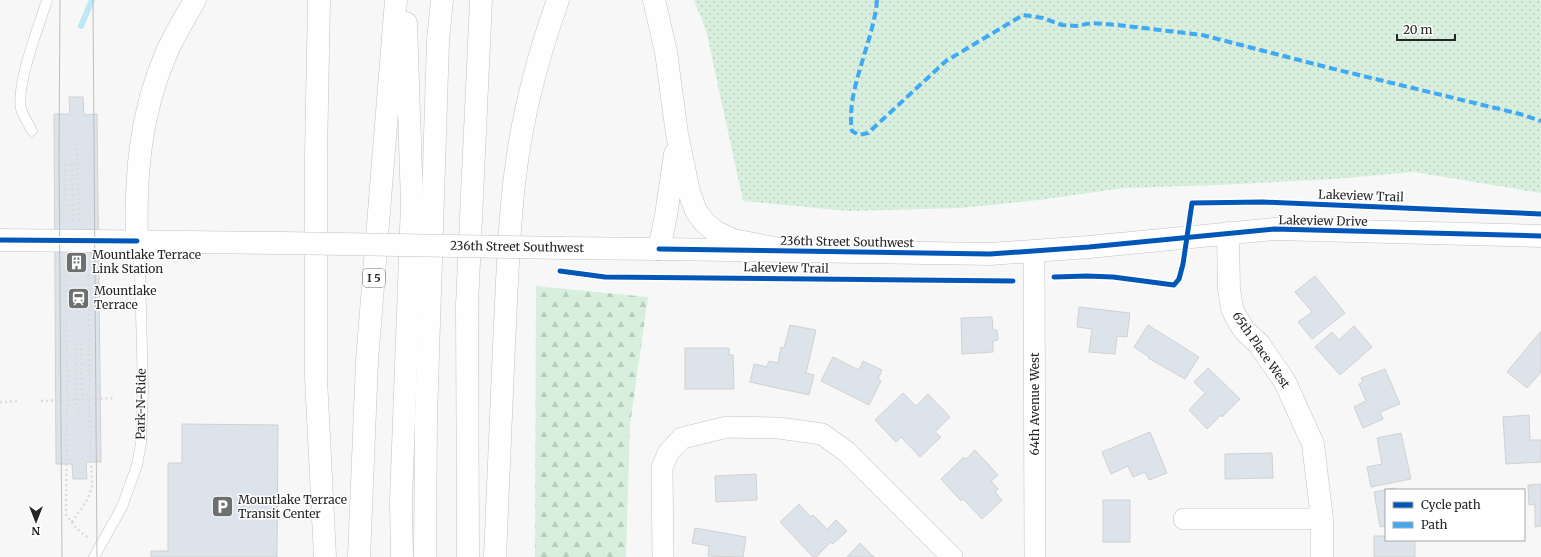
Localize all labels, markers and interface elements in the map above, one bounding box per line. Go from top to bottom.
scale bar [1397,16,1455,42]
text: 20 m [1403,22,1432,37]
street label: Lakeview Trail [1318,187,1404,204]
street label: Lakeview Drive [1278,212,1368,229]
street label: 236th Street Southwest [780,233,914,250]
street label: 236th Street Southwest [450,238,584,255]
place label: Mountlake Terrace Link Station [92,247,201,276]
building icon: Mountlake Terrace Link Station [64,249,90,275]
street label: Lakeview Trail [743,259,829,276]
road number: I 5 [363,269,385,287]
place label: Mountlake Terrace [94,283,156,312]
station icon: Mountlake Terrace [65,285,91,311]
street label: 65th Place West [1229,309,1294,391]
street label: 64th Avenue West [1027,352,1042,456]
street label: Park-N-Ride [132,368,149,440]
legend [1385,489,1525,541]
place label: Mountlake Terrace Transit Center [238,492,347,521]
parking icon: Mountlake Terrace Transit Center [210,494,236,520]
text: Cycle path [1421,497,1481,512]
north arrow [16,501,56,541]
text: Path [1421,517,1447,532]
text: N [31,524,40,538]

